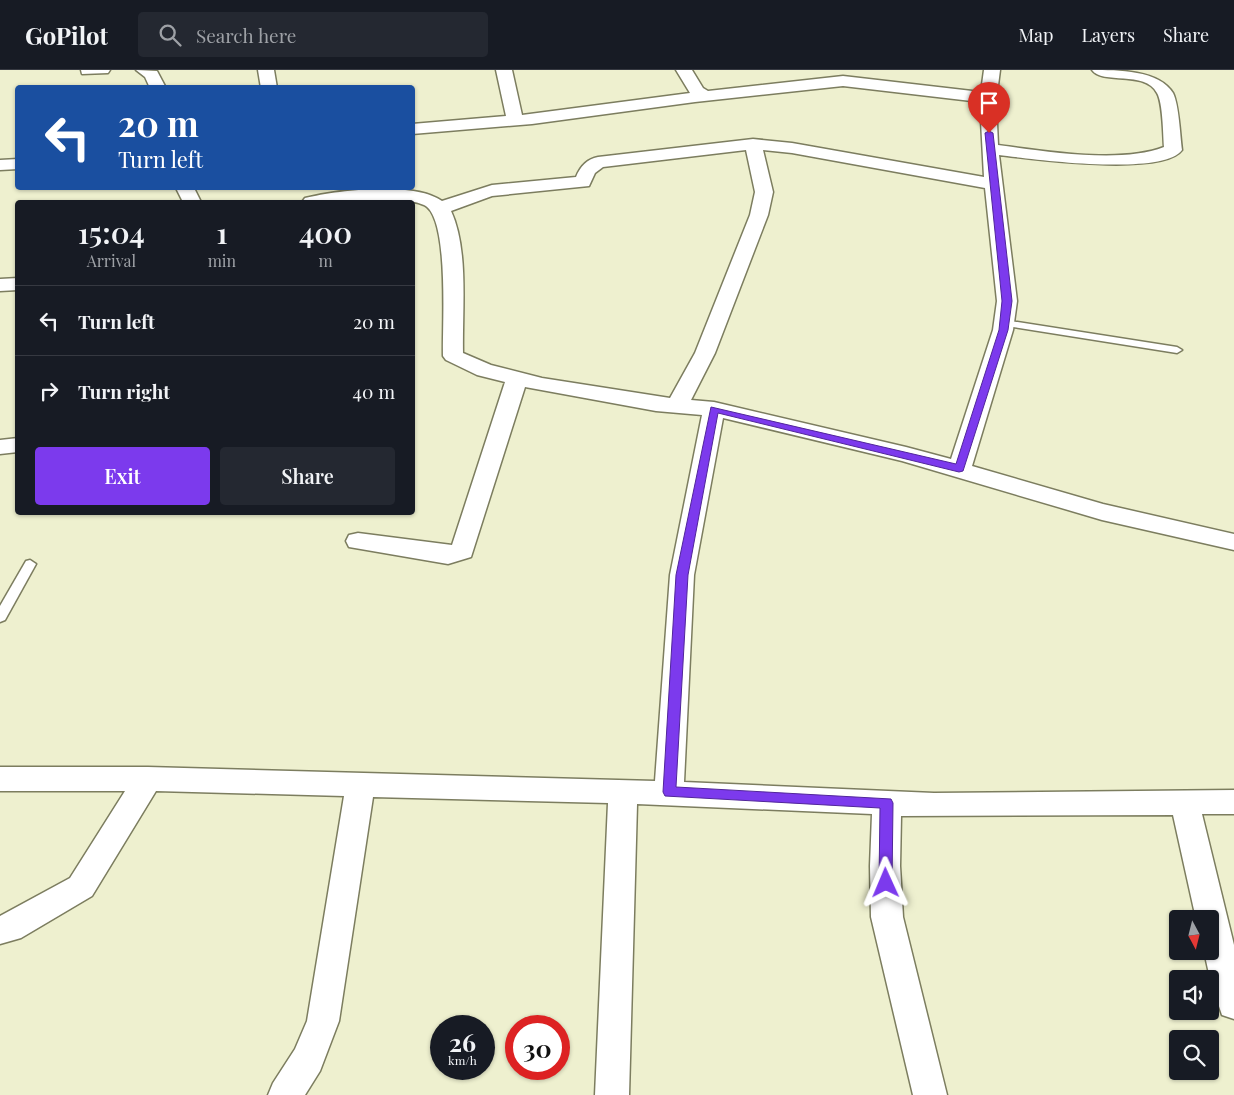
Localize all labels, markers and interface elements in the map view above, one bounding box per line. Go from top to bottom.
search box [138,12,488,57]
text: GoPilot [25,19,108,51]
icon: search [156,21,184,49]
text: Search here [196,22,296,48]
text: Map [1018,23,1053,47]
text: Layers [1081,23,1135,47]
text: Share [1163,23,1209,47]
pin [968,82,1010,133]
icon: arrive [975,89,1003,117]
text: 20 m [118,99,199,146]
icon: left [35,105,100,170]
text: Turn left [118,144,203,174]
text: 15:04 [78,212,145,252]
text: 1 [216,212,228,252]
text: 400 [299,212,352,252]
text: Arrival [87,250,136,271]
text: min [208,250,236,271]
text: m [318,250,333,271]
icon: left [35,307,63,335]
text: Turn left [78,308,155,334]
text: 20 m [353,308,395,334]
icon: right [35,377,63,405]
text: Turn right [78,378,170,404]
text: 40 m [353,378,395,404]
button: Exit [35,447,210,505]
button: Share [220,447,395,505]
position arrow [859,856,911,908]
north arrow [1169,910,1219,960]
map controls [1169,910,1219,1080]
button: sound [1169,970,1219,1020]
speed limit sign: 30 [505,1015,570,1080]
text: 26 [449,1025,476,1058]
button: search [1169,1030,1219,1080]
text: km/h [448,1052,477,1068]

